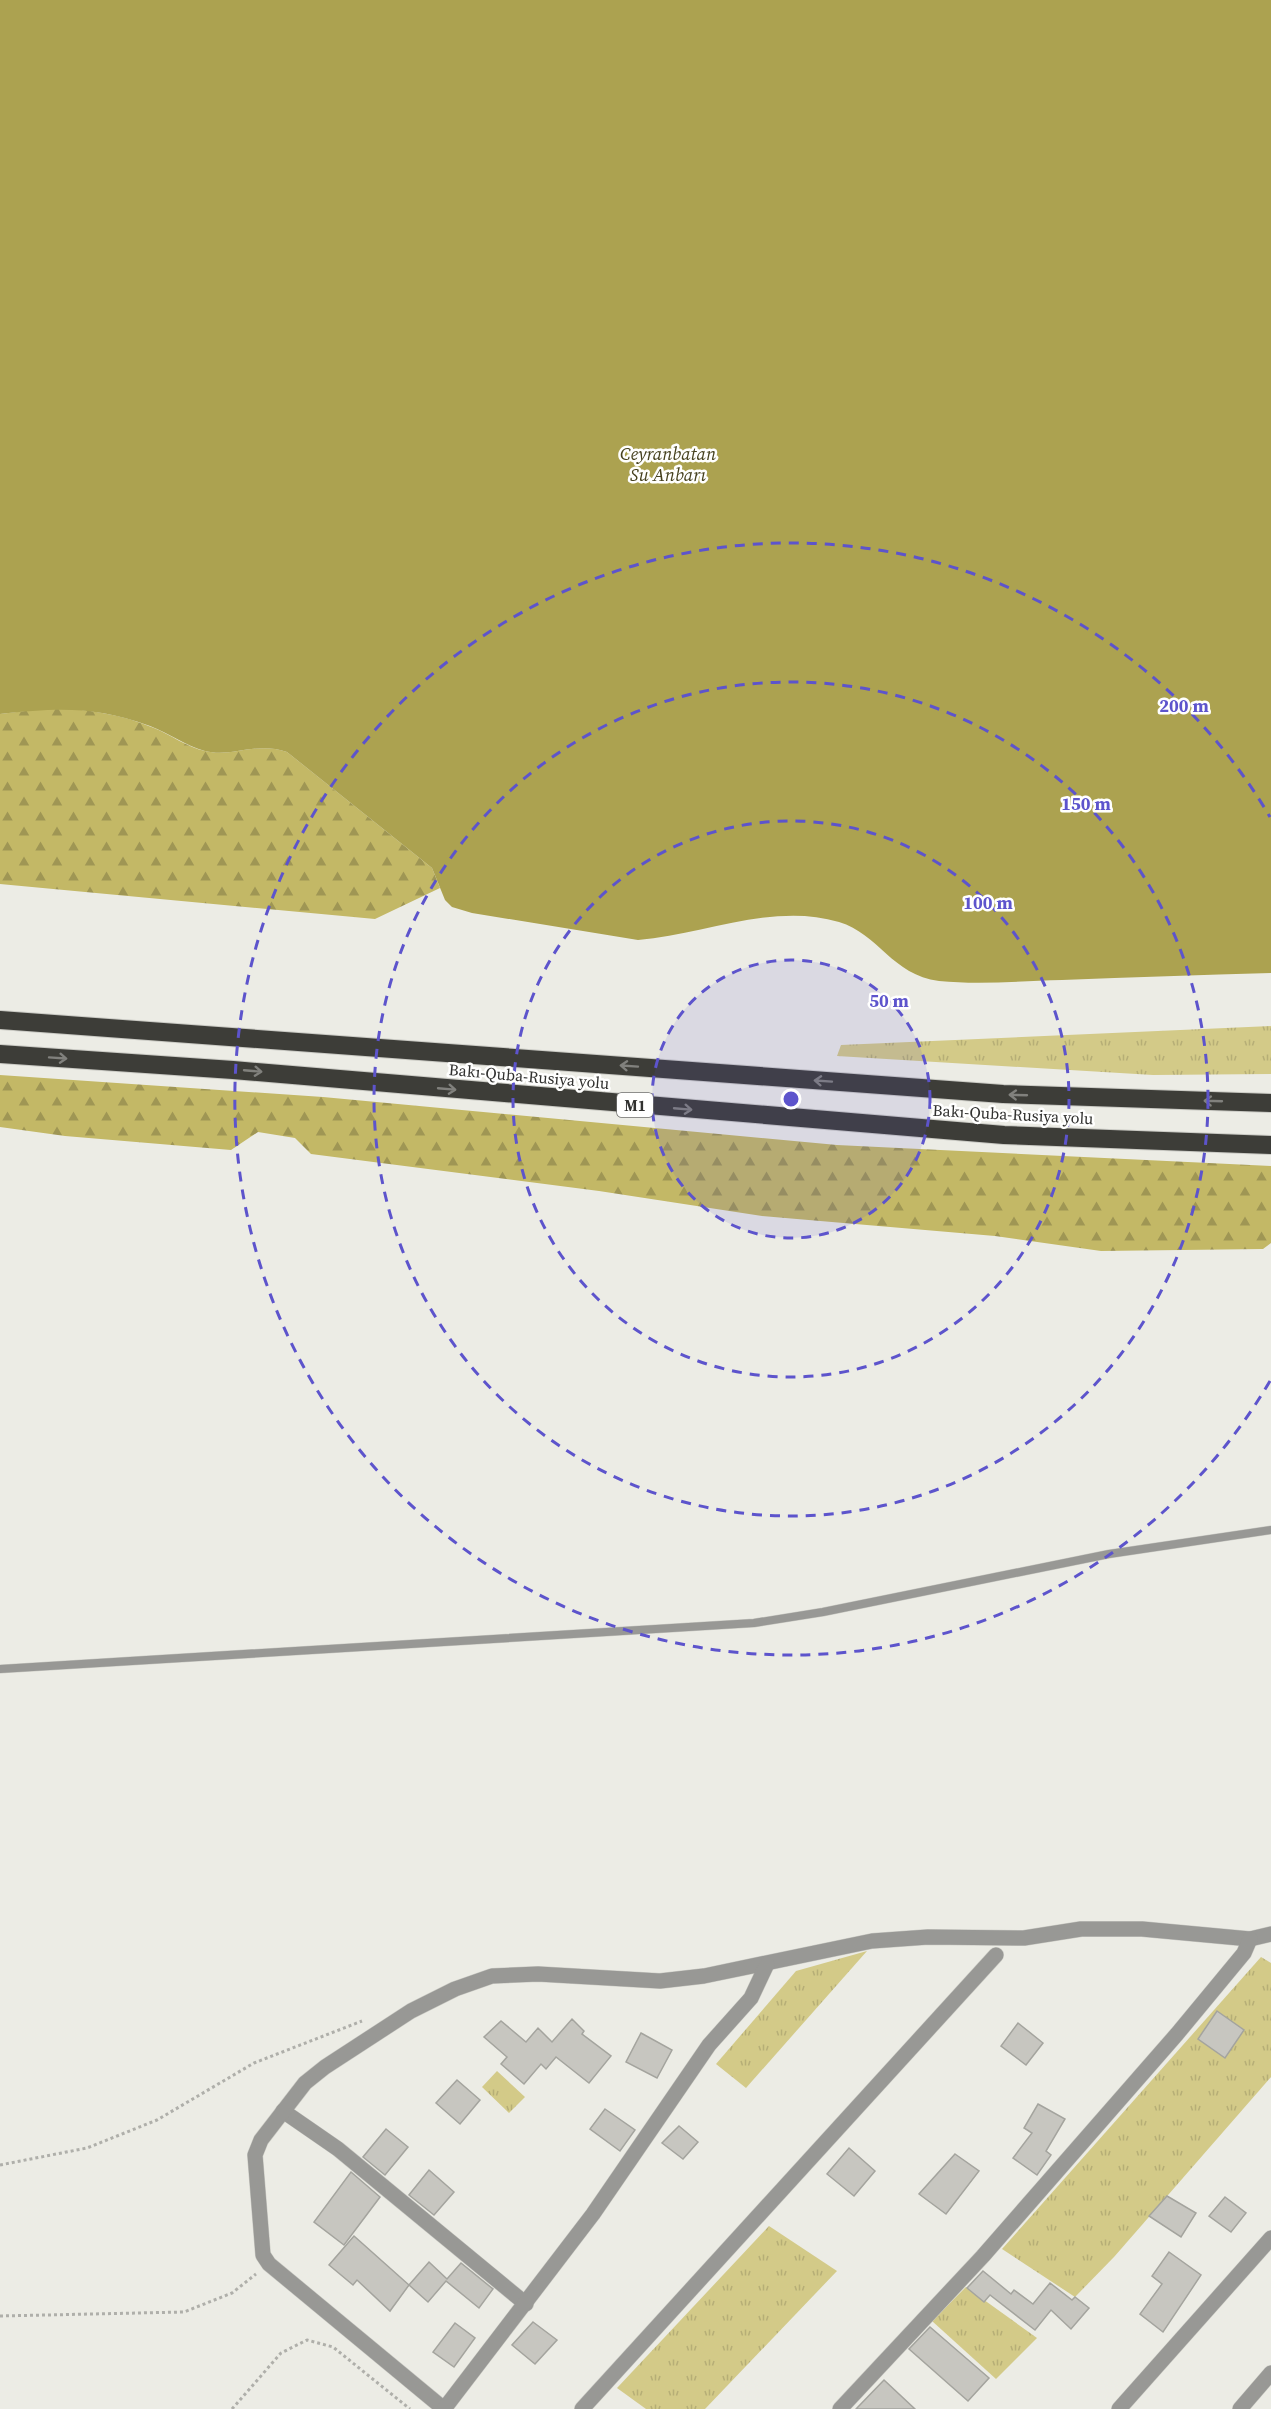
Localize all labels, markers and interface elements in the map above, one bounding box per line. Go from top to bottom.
water label: Ceyranbatan Su Anbarı [620,441,716,487]
text: 200 m [1159,693,1209,718]
text: 150 m [1061,791,1111,816]
text: 100 m [963,890,1013,915]
text: 50 m [869,988,909,1013]
one-way arrow [48,1052,68,1063]
street label: Bakı-Quba-Rusiya yolu [448,1058,610,1094]
one-way arrow [619,1060,639,1071]
one-way arrow [242,1066,262,1077]
one-way arrow [814,1075,834,1086]
one-way arrow [437,1083,457,1094]
centre of rings [781,1089,801,1109]
one-way arrow [1008,1089,1028,1101]
road number: M1 [617,1093,653,1117]
one-way arrow [1203,1096,1223,1107]
street label: Bakı-Quba-Rusiya yolu [932,1099,1094,1129]
one-way arrow [673,1104,693,1115]

